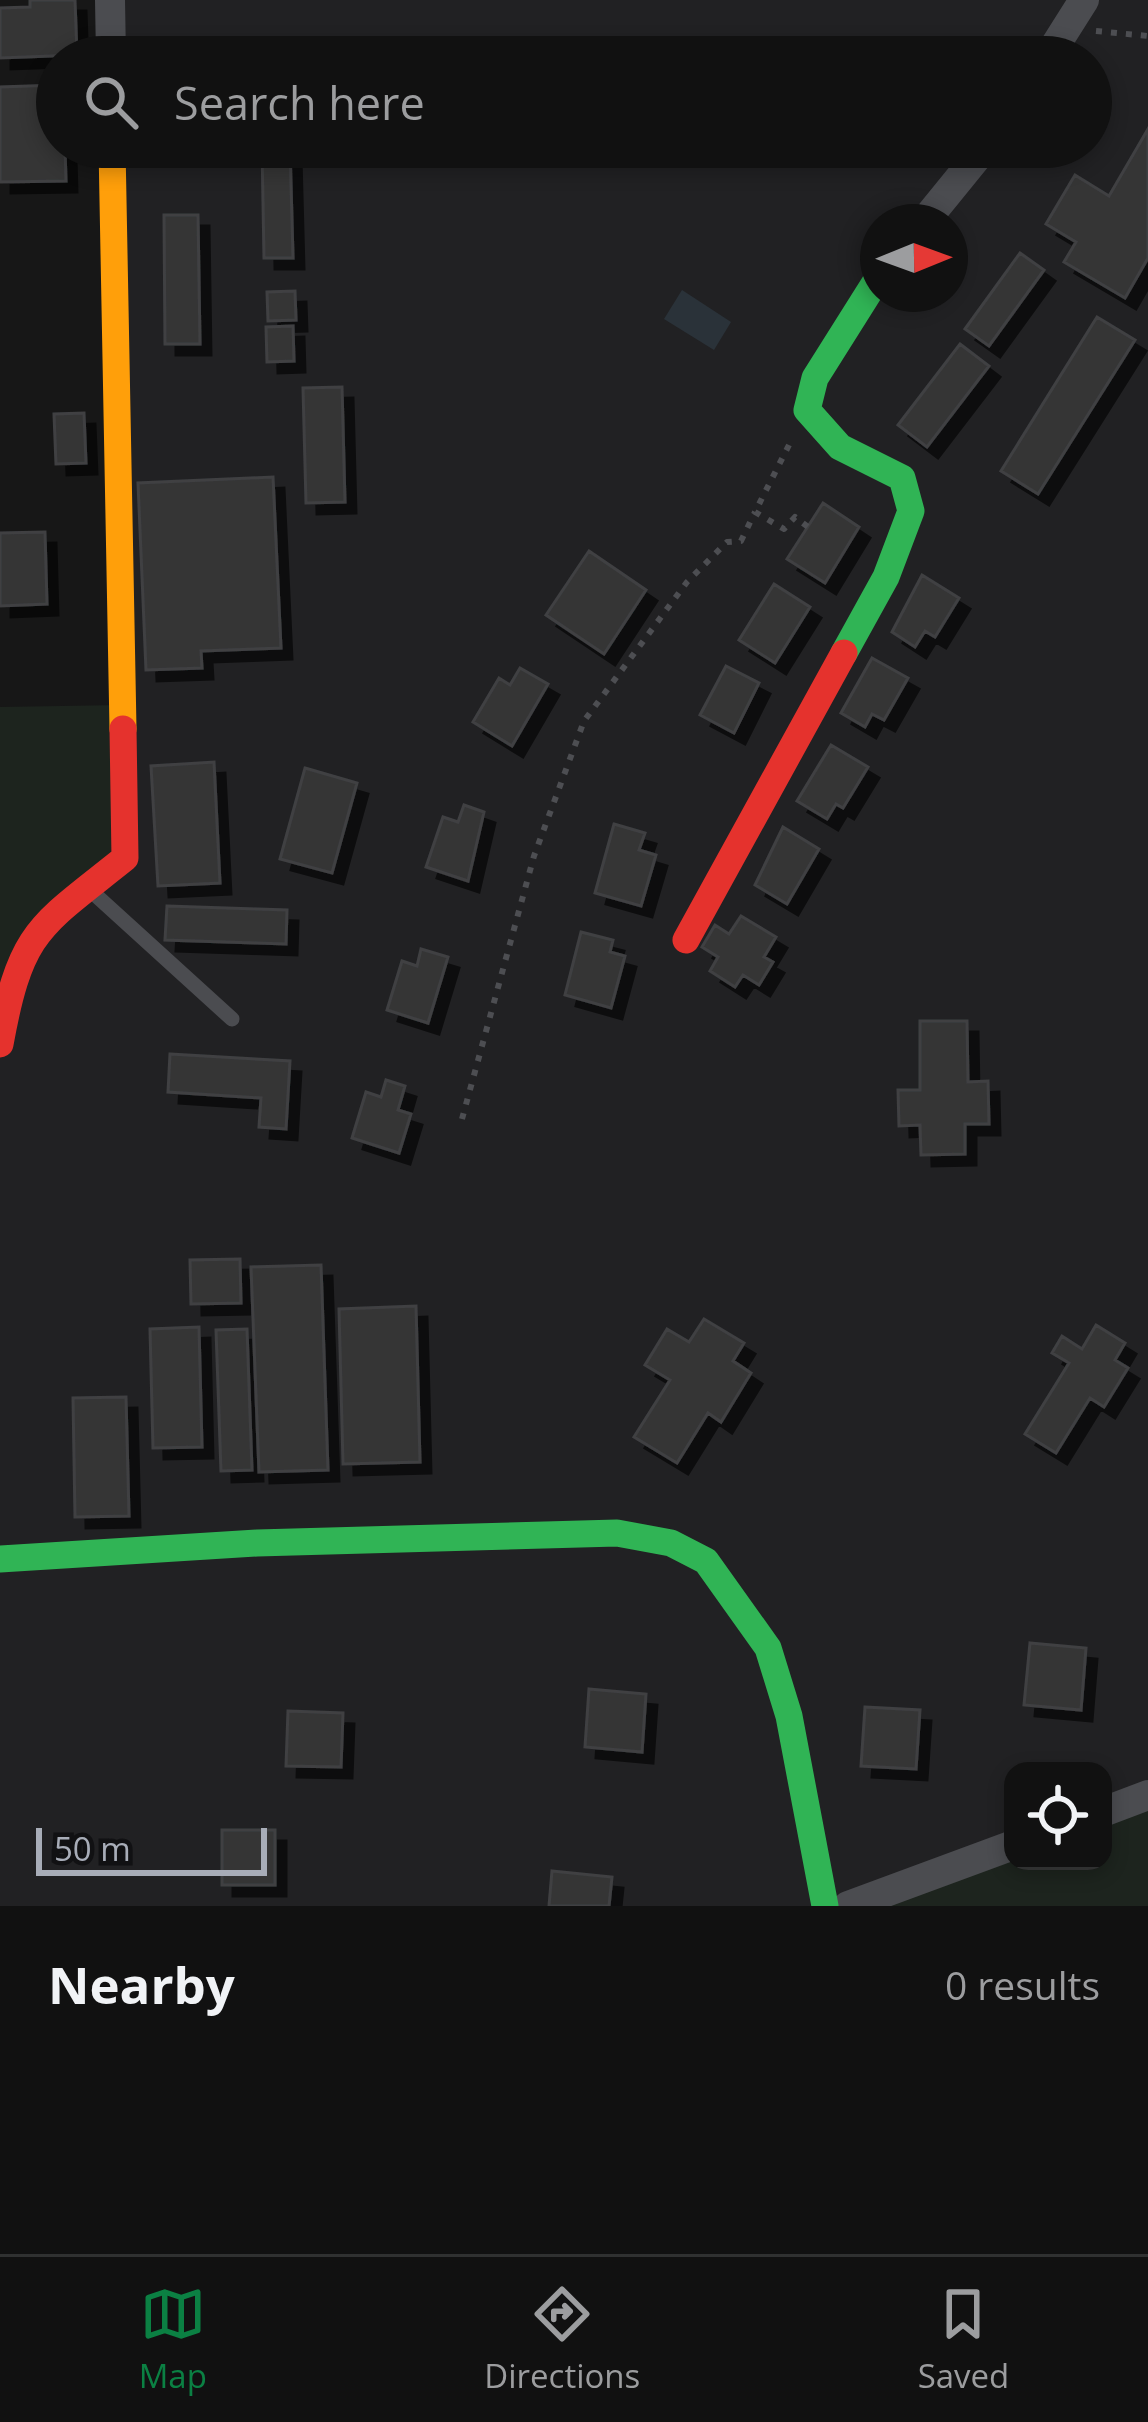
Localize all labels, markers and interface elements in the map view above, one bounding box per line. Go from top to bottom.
search box [36,36,1112,168]
icon: search [78,69,144,135]
text: Search here [174,72,425,133]
north arrow [860,204,968,312]
map controls [1004,1762,1112,1870]
button: locate [1004,1762,1112,1870]
scale bar [36,1822,267,1875]
text: 50 m [54,1826,131,1871]
text: Nearby [48,1949,235,2019]
text: 0 results [945,1958,1100,2011]
tab: Map [139,2281,207,2398]
tab: Directions [484,2281,640,2398]
tab: Saved [918,2281,1009,2398]

